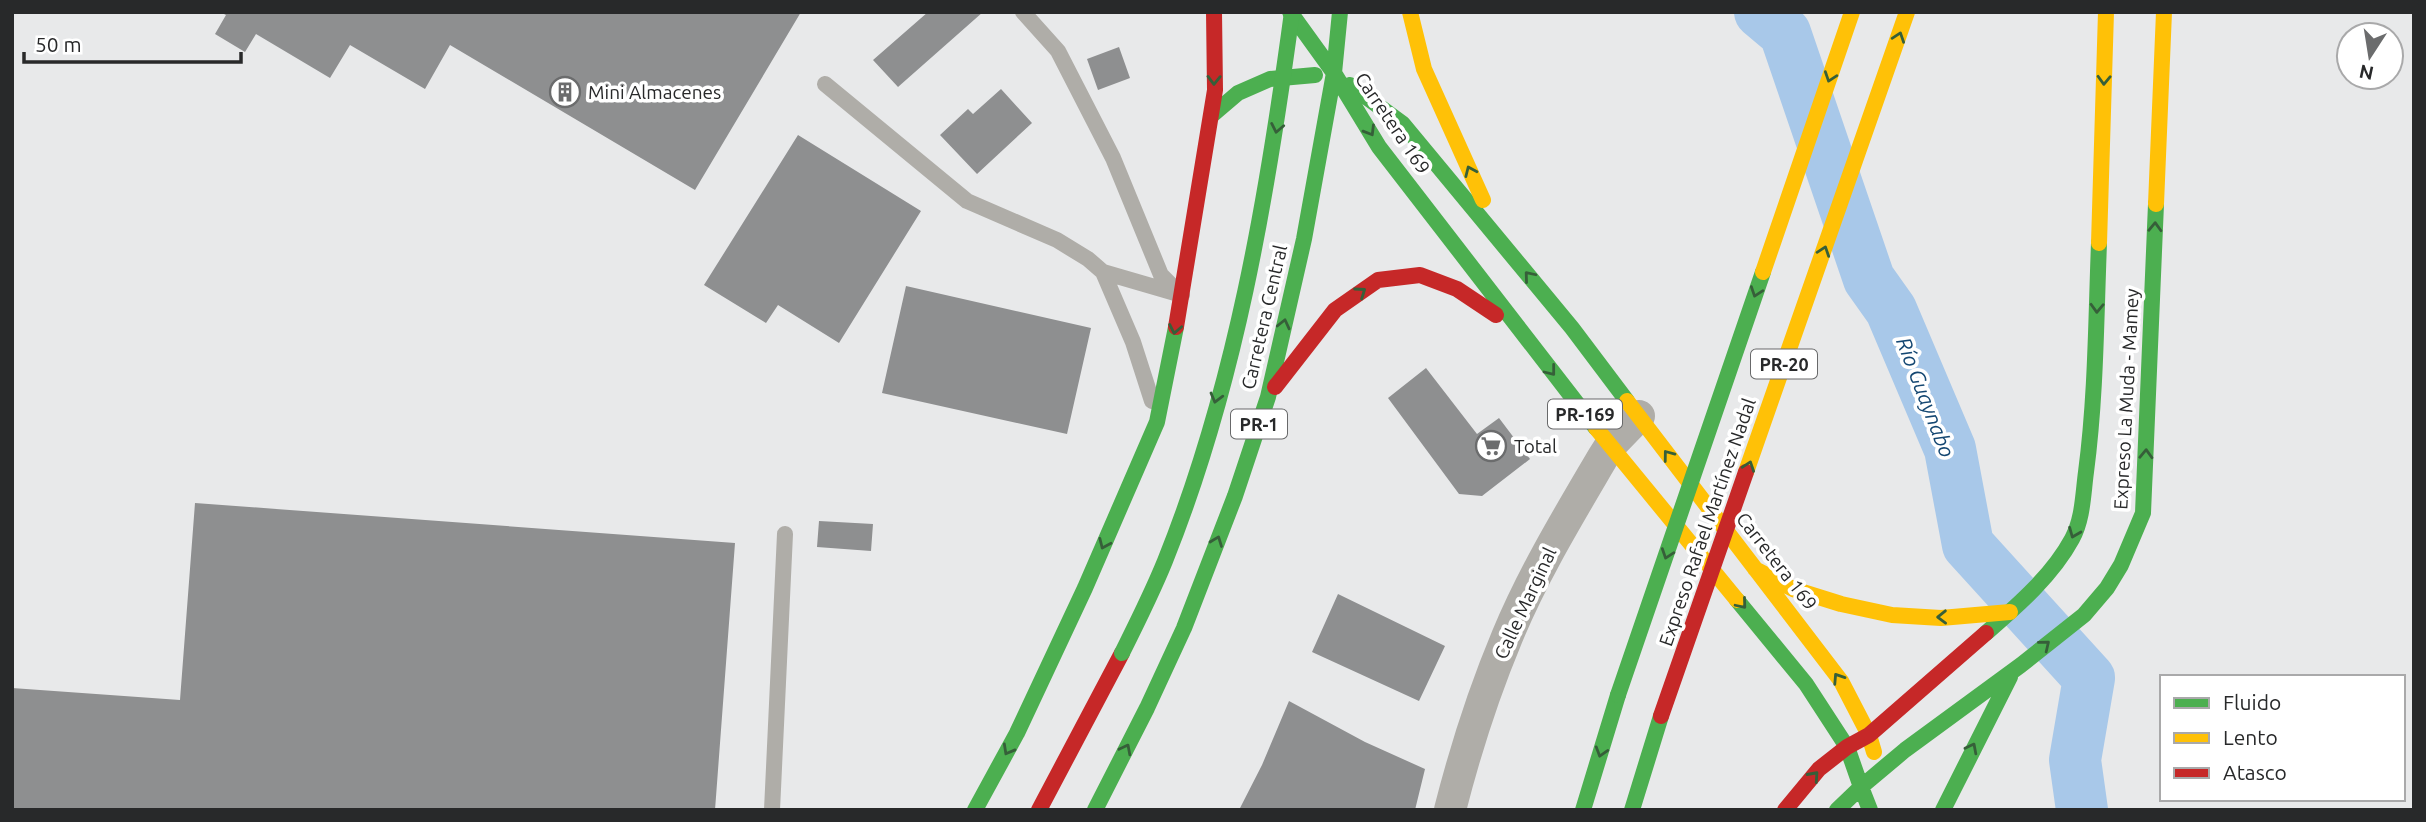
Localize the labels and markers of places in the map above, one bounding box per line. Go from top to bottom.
building icon: Mini Almacenes [548,75,582,109]
place label: Mini Almacenes [588,81,721,103]
supermarket icon: Total [1474,429,1508,463]
place label: Total [1514,435,1557,457]

